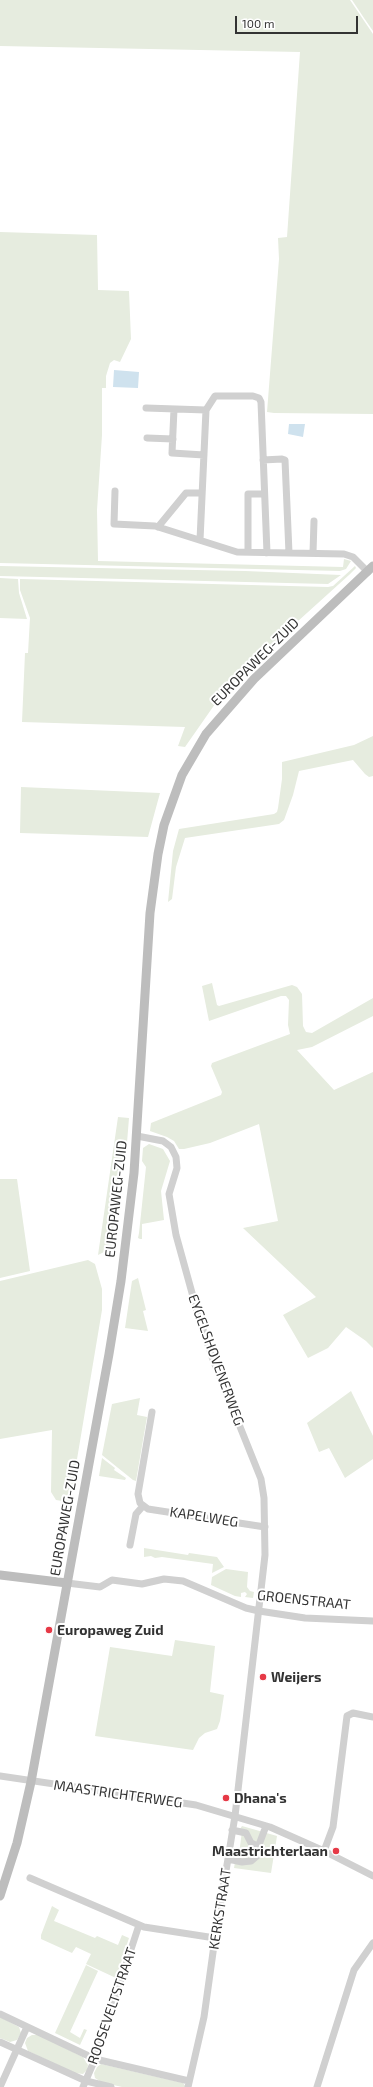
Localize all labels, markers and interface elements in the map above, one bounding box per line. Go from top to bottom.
scale bar [237,8,360,34]
text: 100 m [242,16,274,30]
street label: EUROPAWEG-ZUID [207,614,303,710]
street label: EUROPAWEG-ZUID [101,1140,131,1258]
street label: EYGELSHOVENERWEG [184,1292,248,1428]
street label: EUROPAWEG-ZUID [47,1459,83,1577]
street label: KAPELWEG [168,1503,240,1531]
street label: GROENSTRAAT [256,1587,352,1613]
place label: Europaweg Zuid [57,1622,164,1638]
marker: Europaweg Zuid [44,1625,54,1635]
place label: Weijers [271,1669,321,1685]
marker: Weijers [258,1672,268,1682]
street label: MAASTRICHTERWEG [53,1777,183,1811]
place label: Dhana's [234,1790,287,1806]
marker: Dhana's [221,1793,231,1803]
place label: Maastrichterlaan [212,1843,328,1859]
marker: Maastrichterlaan [331,1846,341,1856]
street label: KERKSTRAAT [205,1867,235,1951]
street label: ROOSEVELTSTRAAT [84,1945,140,2067]

